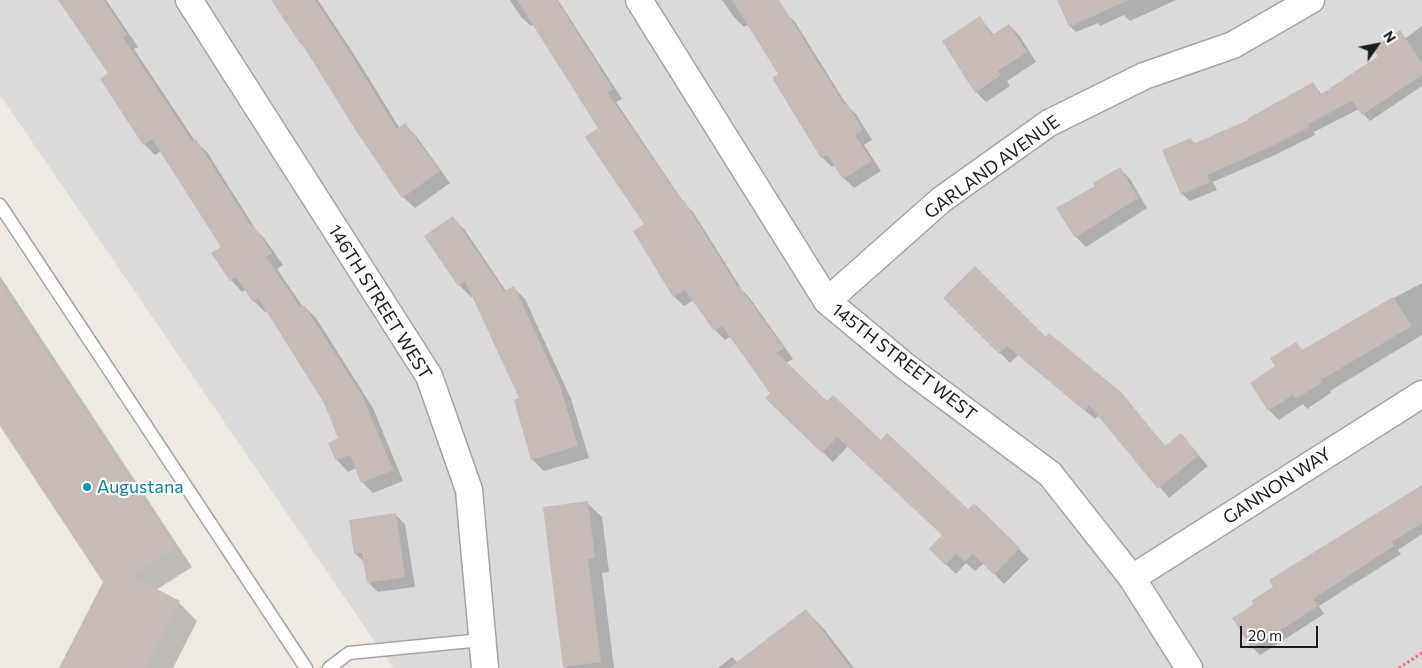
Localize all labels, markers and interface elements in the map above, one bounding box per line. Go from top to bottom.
north arrow [1352,20,1402,70]
text: N [1380,28,1400,46]
street label: GARLAND AVENUE [920,111,1064,223]
street label: 146TH STREET WEST [324,221,436,383]
street label: 145TH STREET WEST [827,299,981,425]
street label: GANNON WAY [1219,443,1335,529]
place label: Augustana [97,476,184,498]
marker: Augustana [81,481,93,493]
scale bar [1242,616,1320,648]
text: 20 m [1248,626,1282,644]

